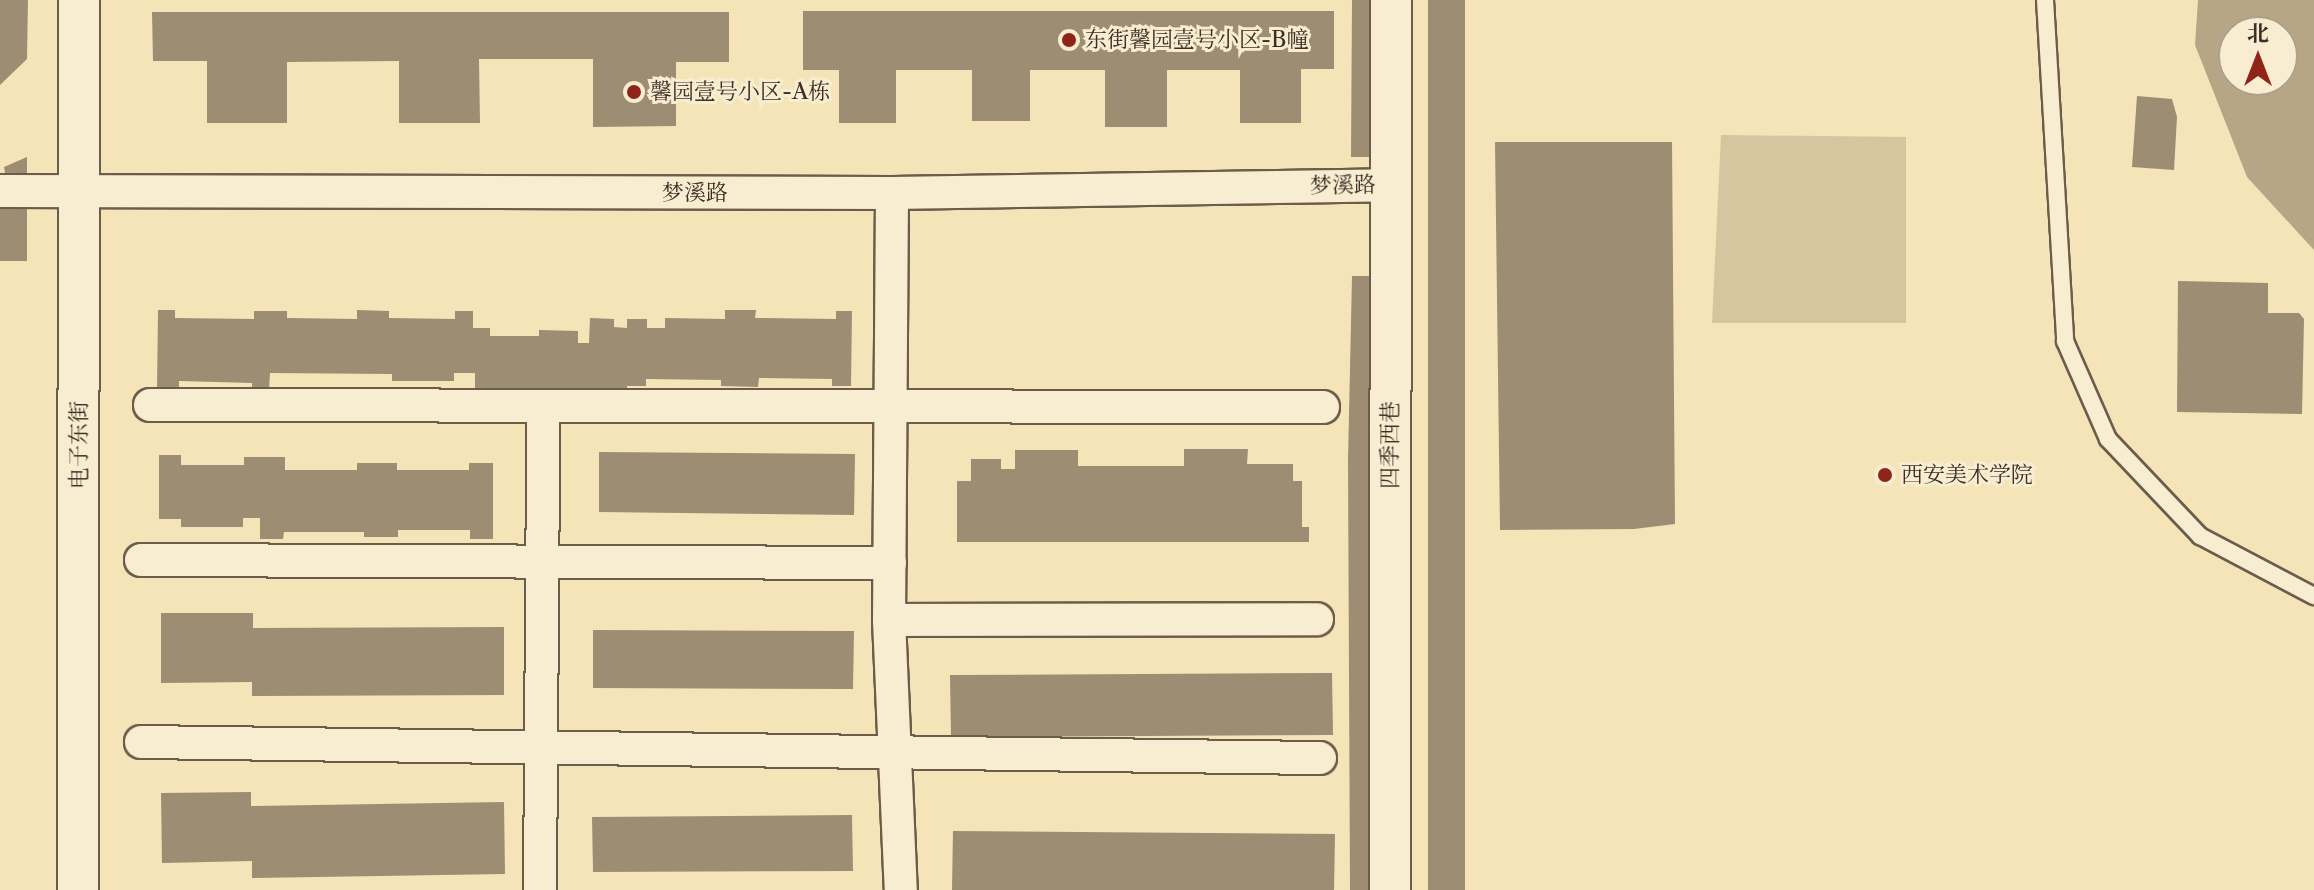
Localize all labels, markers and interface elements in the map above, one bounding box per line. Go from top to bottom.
north arrow [2218,16,2298,96]
text: 北 [2247,20,2269,47]
place label: 东街馨园壹号小区-B幢 [1085,27,1308,53]
marker: 东街馨园壹号小区-B幢 [1060,31,1078,49]
place label: 馨园壹号小区-A栋 [650,79,830,105]
marker: 馨园壹号小区-A栋 [625,83,643,101]
street label: 梦溪路 [1310,171,1376,199]
street label: 梦溪路 [662,180,728,206]
street label: 电子东街 [66,401,92,489]
street label: 四季西巷 [1377,401,1403,489]
place label: 西安美术学院 [1901,462,2033,488]
marker: 西安美术学院 [1876,466,1894,484]

